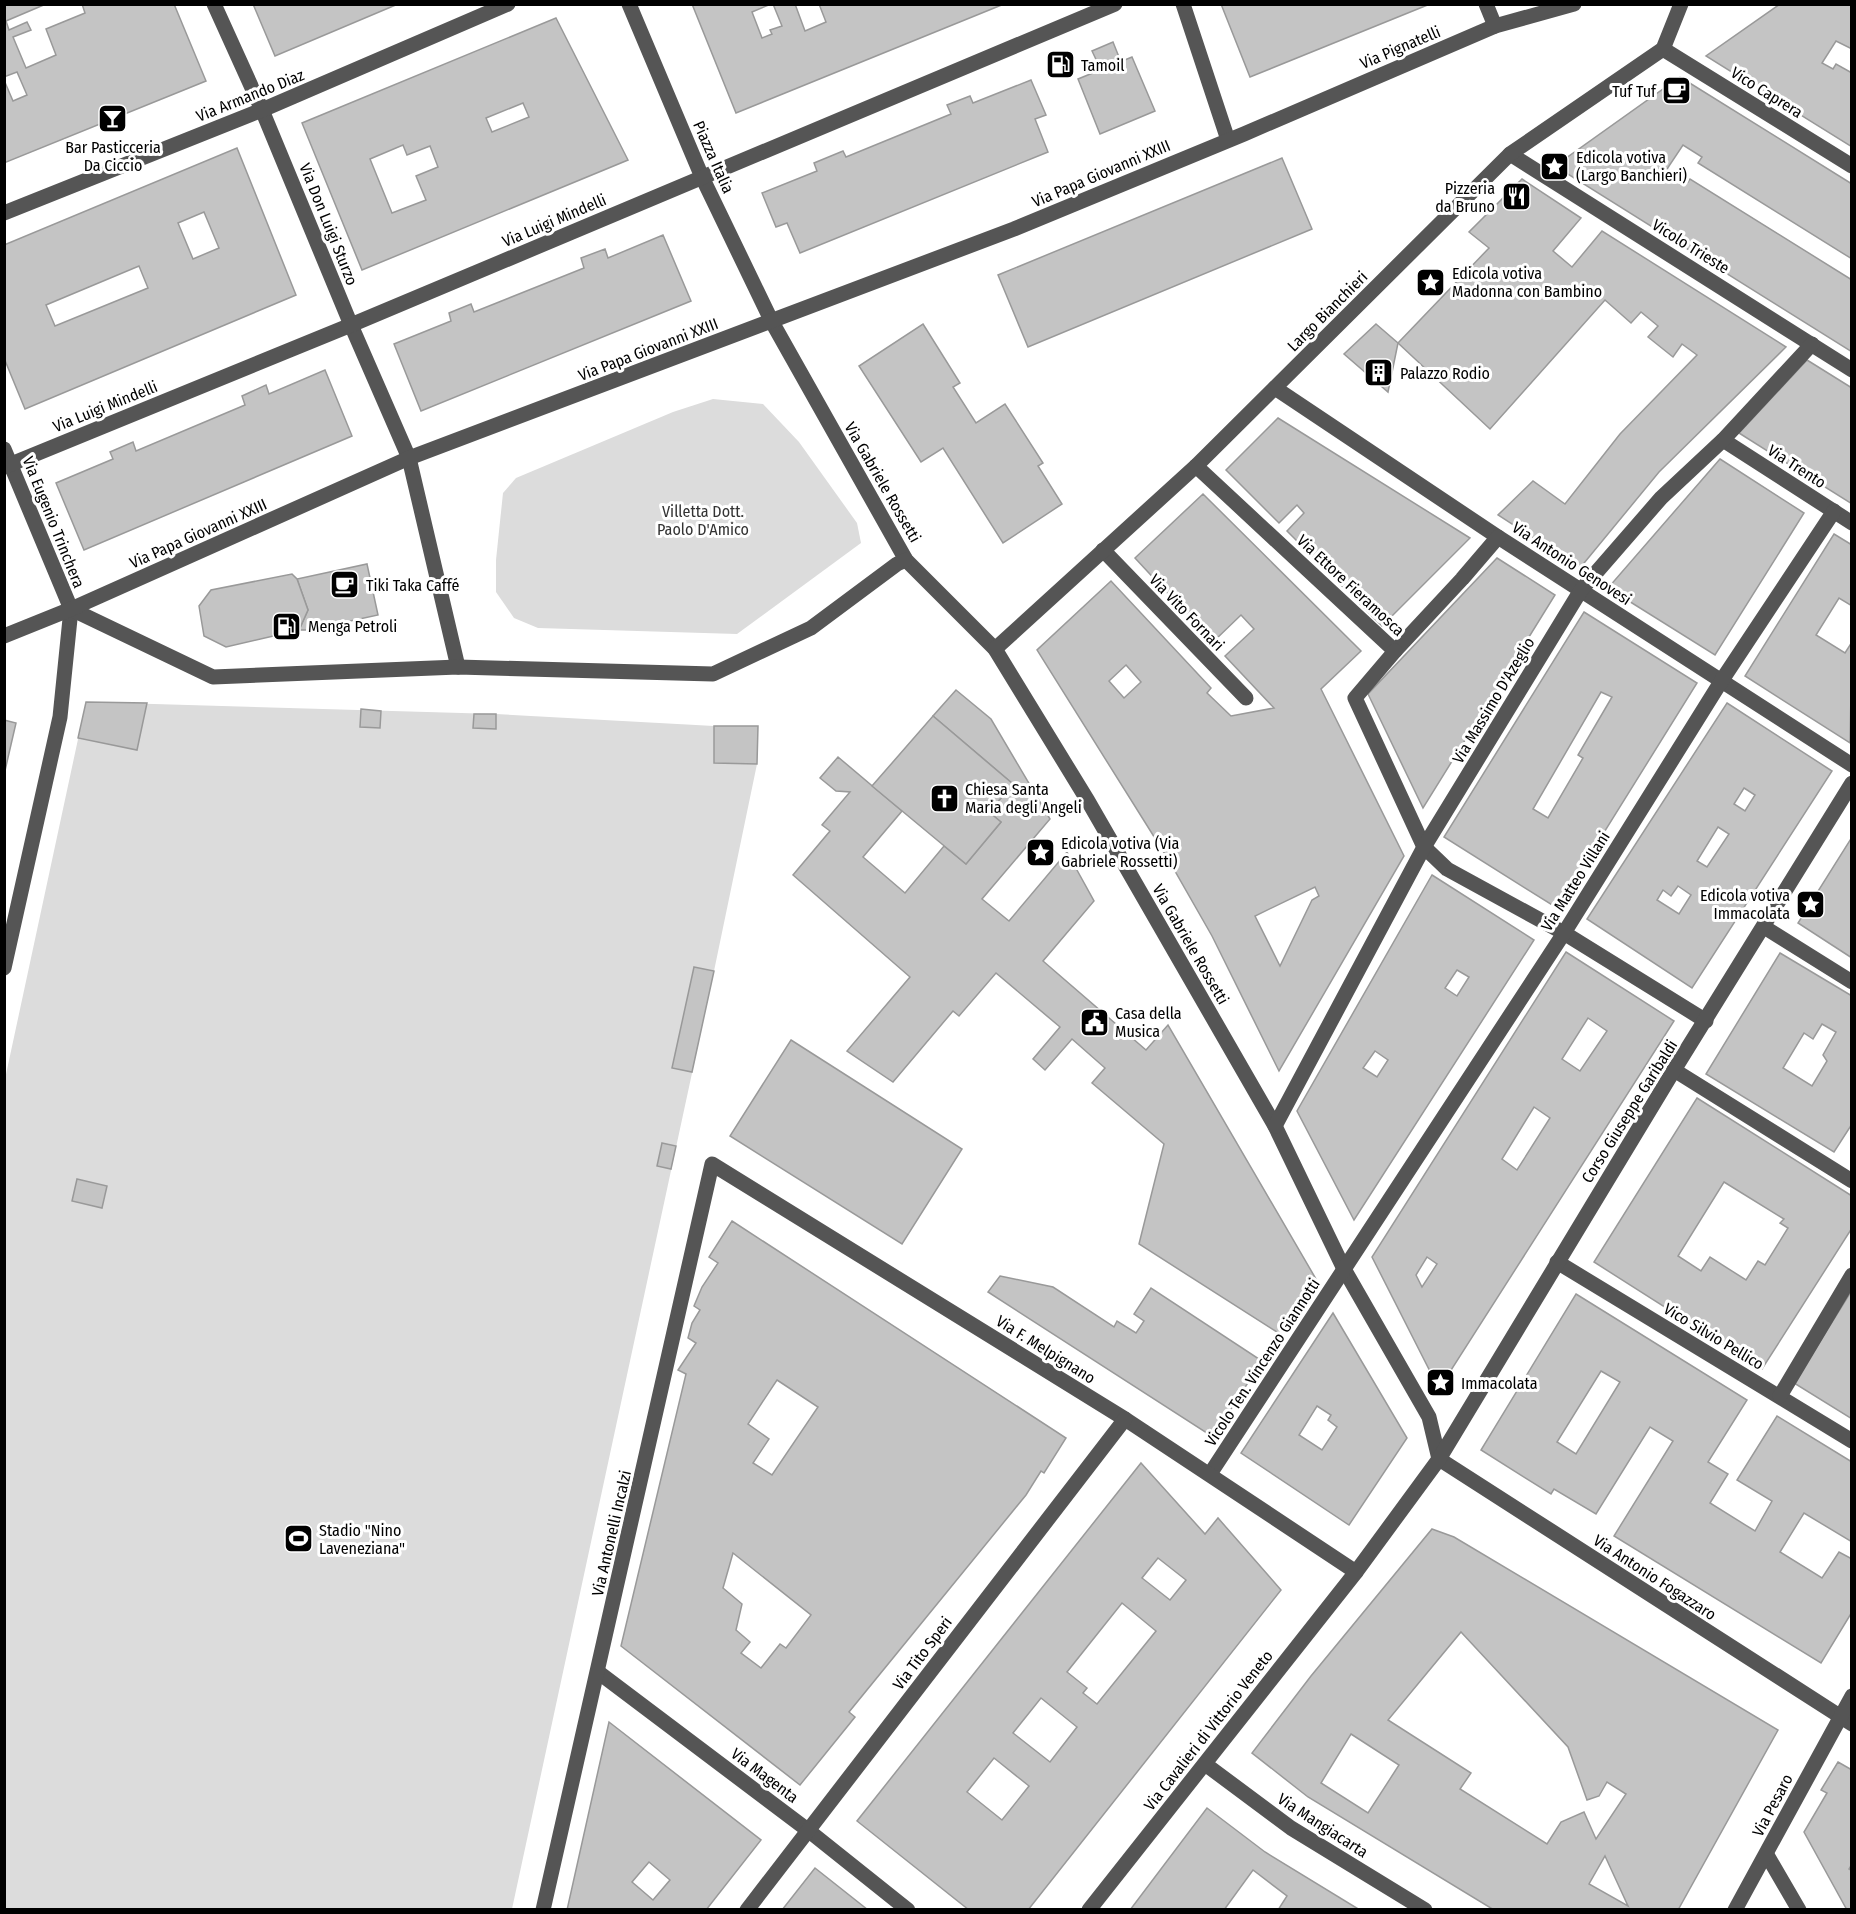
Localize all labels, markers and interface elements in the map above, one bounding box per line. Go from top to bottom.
street label: Via Pignatelli [1357,22,1443,73]
fuel station icon: Tamoil [1044,49,1076,81]
place label: Tamoil [1081,56,1124,75]
street label: Vico Caprera [1727,63,1806,122]
street label: Via Armando Diaz [194,65,307,126]
cafe icon: Tuf Tuf [1661,75,1693,107]
place label: Tuf Tuf [1612,82,1657,101]
bar icon: Bar Pasticceria Da Ciccio [97,103,129,135]
street label: Piazza Italia [689,118,738,197]
street label: Via Papa Giovanni XXIII [1029,136,1173,211]
place label: Bar Pasticceria Da Ciccio [65,138,161,175]
place label: Edicola votiva (Largo Banchieri) [1576,148,1687,185]
place icon: Edicola votiva (Largo Banchieri) [1539,150,1571,182]
street label: Via Don Luigi Sturzo [295,160,362,288]
place label: Pizzeria da Bruno [1435,179,1495,216]
restaurant icon: Pizzeria da Bruno [1500,181,1532,213]
street label: Via Luigi Mindelli [499,190,609,251]
street label: Vicolo Trieste [1649,215,1733,278]
place label: Edicola votiva Madonna con Bambino [1452,264,1602,301]
place icon: Edicola votiva Madonna con Bambino [1415,266,1447,298]
street label: Largo Bianchieri [1283,267,1371,355]
street label: Via Papa Giovanni XXIII [576,314,721,385]
building icon: Palazzo Rodio [1363,357,1395,389]
place label: Palazzo Rodio [1400,364,1490,383]
street label: Via Luigi Mindelli [50,377,160,436]
street label: Via Gabriele Rossetti [840,419,925,546]
street label: Via Trento [1764,441,1829,492]
street label: Via Eugenio Trinchera [18,454,89,591]
street label: Via Papa Giovanni XXIII [127,495,270,572]
park label: Villetta Dott. Paolo D'Amico [657,502,749,539]
street label: Via Antonio Genovesi [1509,518,1635,609]
street label: Via Ettore Fieramosca [1293,531,1408,640]
cafe icon: Tiki Taka Caffé [329,569,361,601]
street label: Via Vito Fornari [1145,570,1228,655]
place label: Tiki Taka Caffé [366,576,459,595]
fuel station icon: Menga Petroli [271,610,303,642]
place label: Menga Petroli [308,617,397,636]
street label: Via Massimo D'Azeglio [1448,634,1539,767]
place label: Chiesa Santa Maria degli Angeli [965,780,1082,817]
church icon: Chiesa Santa Maria degli Angeli [928,782,960,814]
street label: Via Matteo Villani [1537,828,1614,935]
place label: Edicola votiva (Via Gabriele Rossetti) [1061,834,1180,871]
place icon: Edicola votiva (Via Gabriele Rossetti) [1024,836,1056,868]
street label: Via Gabriele Rossetti [1148,881,1233,1008]
place label: Edicola votiva Immacolata [1700,886,1790,923]
place icon: Edicola votiva Immacolata [1795,888,1827,920]
place label: Casa della Musica [1115,1004,1182,1041]
public building icon: Casa della Musica [1078,1006,1110,1038]
street label: Corso Giuseppe Garibaldi [1578,1036,1681,1186]
street label: Vicolo Ten. Vincenzo Giannotti [1201,1275,1324,1450]
street label: Vico Silvio Pellico [1660,1299,1767,1374]
street label: Via F. Melpignano [993,1311,1099,1388]
place icon: Immacolata [1424,1367,1456,1399]
place label: Immacolata [1461,1374,1538,1393]
street label: Via Antonelli Incalzi [588,1468,635,1598]
place label: Stadio "Nino Laveneziana" [319,1521,405,1558]
sports icon: Stadio "Nino Laveneziana" [282,1523,314,1555]
street label: Via Antonio Fogazzaro [1590,1531,1720,1624]
street label: Via Tito Speri [889,1613,956,1694]
street label: Via Cavalieri di Vittorio Veneto [1140,1647,1277,1814]
street label: Via Magenta [727,1744,802,1807]
street label: Via Pesaro [1748,1771,1797,1840]
street label: Via Mangiacarta [1274,1789,1372,1862]

